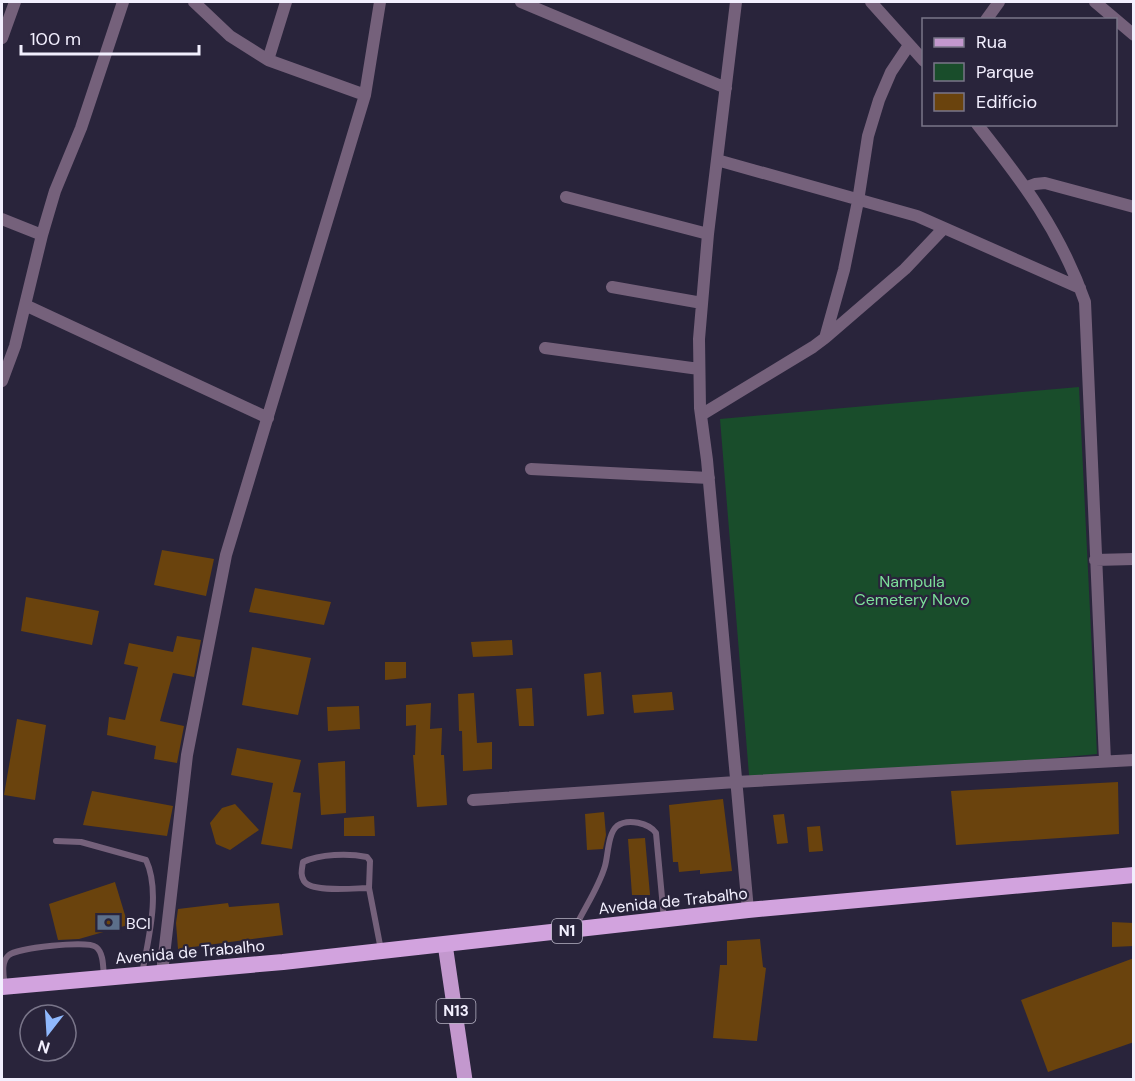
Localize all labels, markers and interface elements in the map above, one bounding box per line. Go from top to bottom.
scale bar [21,18,200,56]
legend [922,18,1117,126]
text: 100 m [30,27,81,51]
text: Rua [976,30,1007,54]
text: Parque [976,60,1034,84]
text: Edifício [976,90,1037,114]
park label: Nampula Cemetery Novo [854,571,970,610]
street label: Avenida de Trabalho [597,883,749,919]
bank icon: BCI [95,910,121,936]
place label: BCI [126,913,151,934]
road number: N1 [552,919,582,943]
street label: Avenida de Trabalho [114,935,266,969]
road number: N13 [436,999,476,1023]
north arrow [18,1003,78,1063]
text: N [35,1035,52,1059]

